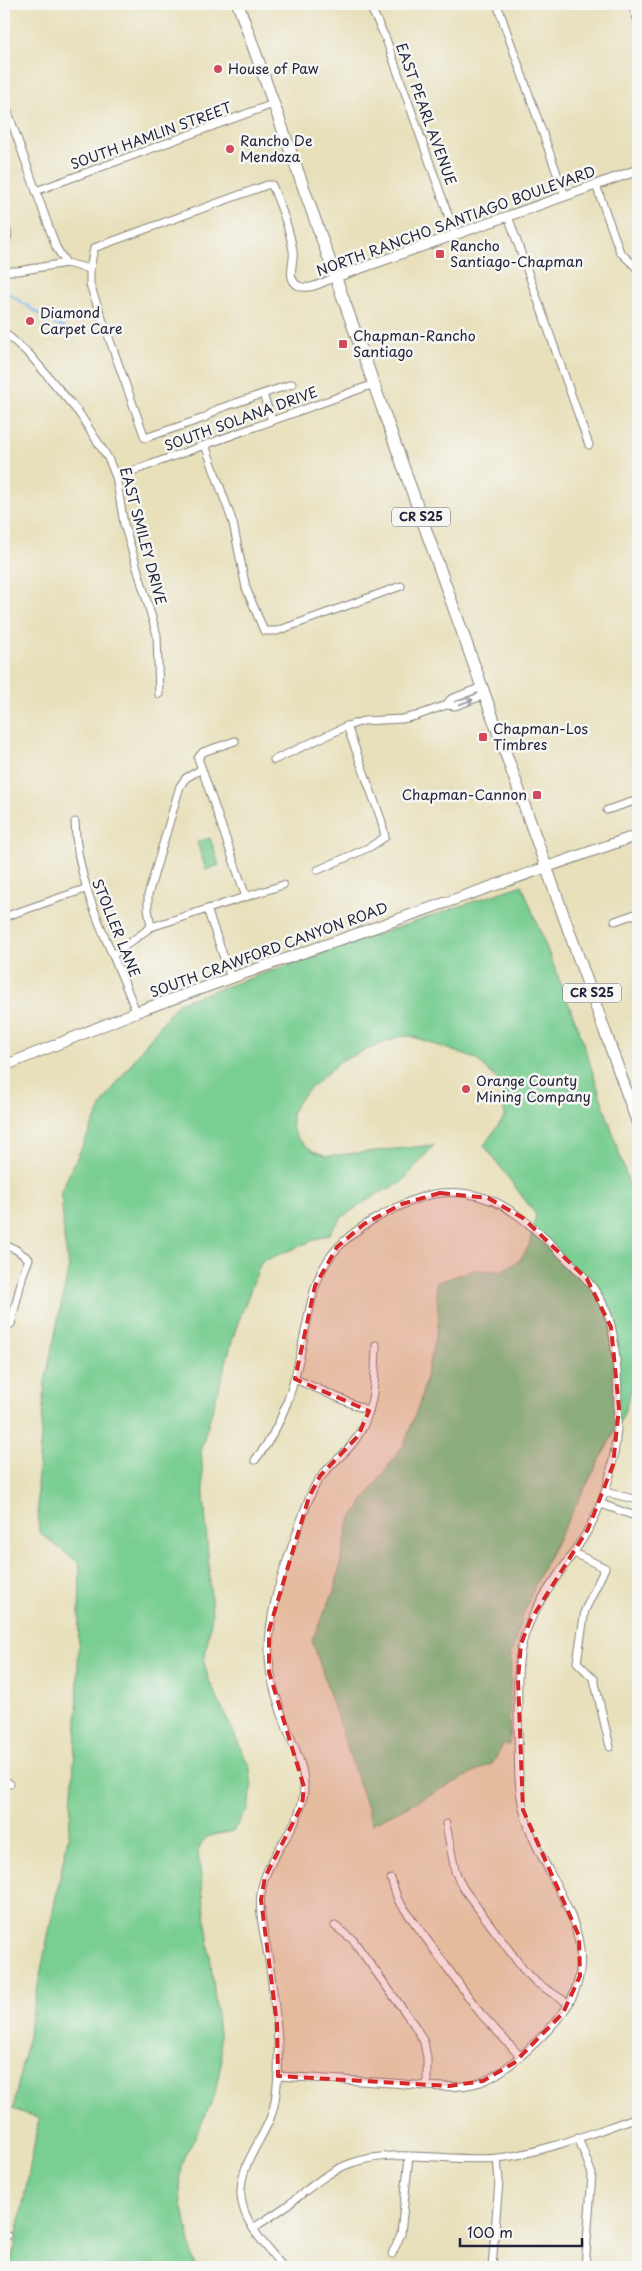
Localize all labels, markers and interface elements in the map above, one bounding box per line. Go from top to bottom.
street label: EAST PEARL AVENUE [391,40,462,188]
place label: House of Paw [228,58,319,79]
marker: House of Paw [212,63,224,75]
street label: SOUTH HAMLIN STREET [67,96,235,175]
place label: Rancho De Mendoza [240,130,313,167]
marker: Rancho De Mendoza [224,143,236,155]
street label: NORTH RANCHO SANTIAGO BOULEVARD [313,160,598,281]
place label: Rancho Santiago-Chapman [450,235,583,272]
marker: Rancho Santiago-Chapman [434,248,446,260]
place label: Diamond Carpet Care [40,302,122,339]
marker: Diamond Carpet Care [24,315,36,327]
place label: Chapman-Rancho Santiago [353,325,476,362]
marker: Chapman-Rancho Santiago [337,338,349,350]
street label: SOUTH SOLANA DRIVE [161,381,321,456]
street label: EAST SMILEY DRIVE [115,465,172,607]
road number: CR S25 [392,508,450,526]
one-way arrow [457,697,473,706]
place label: Chapman-Los Timbres [493,718,588,755]
marker: Chapman-Los Timbres [477,731,489,743]
place label: Chapman-Cannon [402,784,527,805]
marker: Chapman-Cannon [531,789,543,801]
street label: STOLLER LANE [87,875,146,980]
street label: SOUTH CRAWFORD CANYON ROAD [147,897,391,1002]
road number: CR S25 [563,984,621,1002]
place label: Orange County Mining Company [476,1070,591,1107]
marker: Orange County Mining Company [460,1083,472,1095]
scale bar [460,2216,582,2248]
text: 100 m [467,2220,513,2243]

